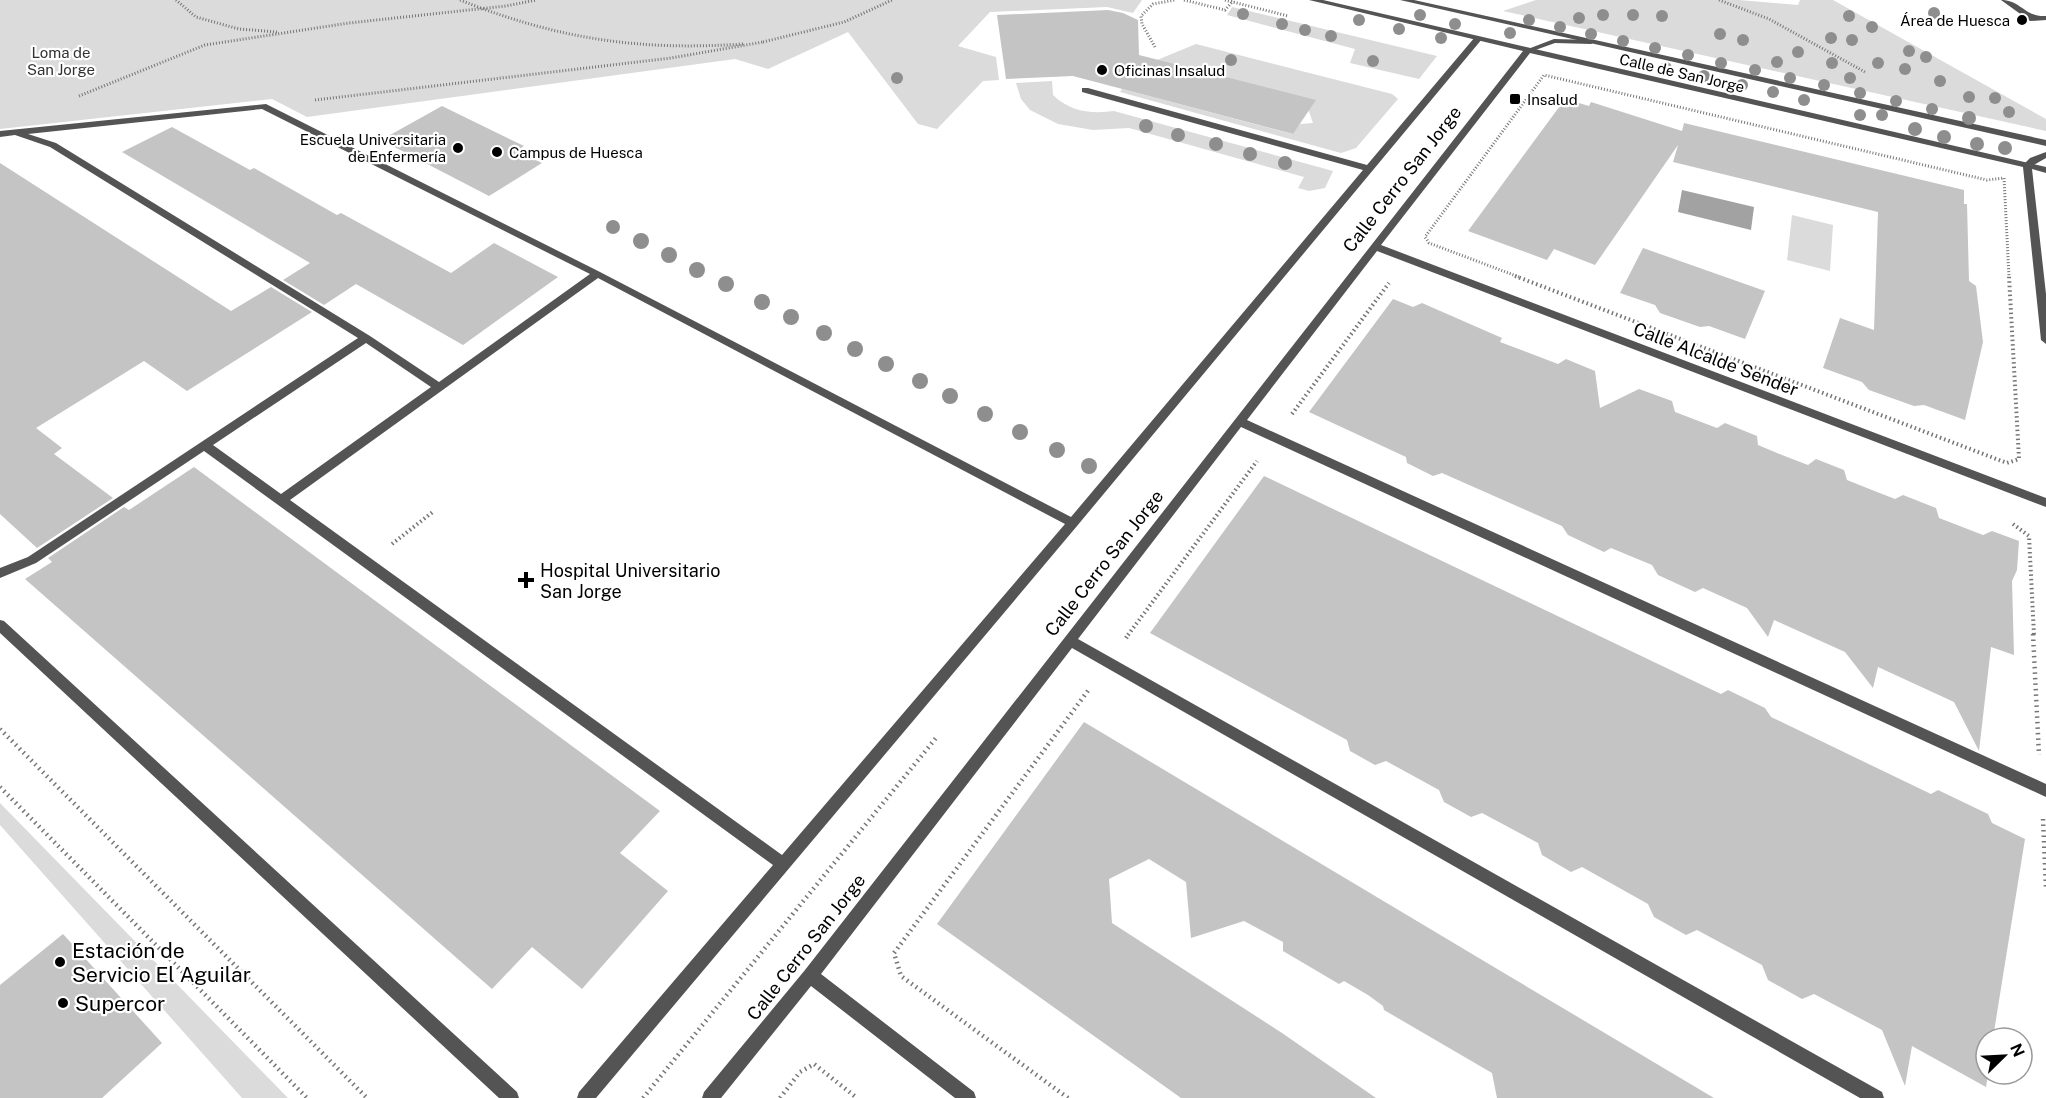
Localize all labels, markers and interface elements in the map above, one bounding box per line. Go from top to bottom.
place label: Área de Huesca [1900,12,2010,29]
marker: Área de Huesca [2015,13,2029,27]
park label: Loma de San Jorge [27,44,95,78]
street label: Calle de San Jorge [1618,50,1746,96]
place label: Oficinas Insalud [1114,62,1225,79]
marker: Oficinas Insalud [1095,63,1109,77]
place label: Insalud [1527,91,1578,108]
marker: Insalud [1508,92,1522,106]
street label: Calle Cerro San Jorge [1338,102,1466,256]
place label: Escuela Universitaria de Enfermería [300,131,446,165]
marker: Escuela Universitaria de Enfermería [451,141,465,155]
place label: Campus de Huesca [509,144,643,161]
marker: Campus de Huesca [490,145,504,159]
street label: Calle Alcalde Sender [1631,318,1801,400]
street label: Calle Cerro San Jorge [1040,486,1168,640]
place label: Hospital Universitario San Jorge [540,560,720,602]
marker: Hospital Universitario San Jorge [517,571,535,589]
street label: Calle Cerro San Jorge [742,870,870,1024]
place label: Estación de Servicio El Aguilar [72,938,251,987]
marker: Estación de Servicio El Aguilar [53,955,67,969]
place label: Supercor [75,991,165,1016]
marker: Supercor [56,996,70,1010]
north arrow [1974,1026,2034,1086]
text: N [2006,1041,2028,1060]

